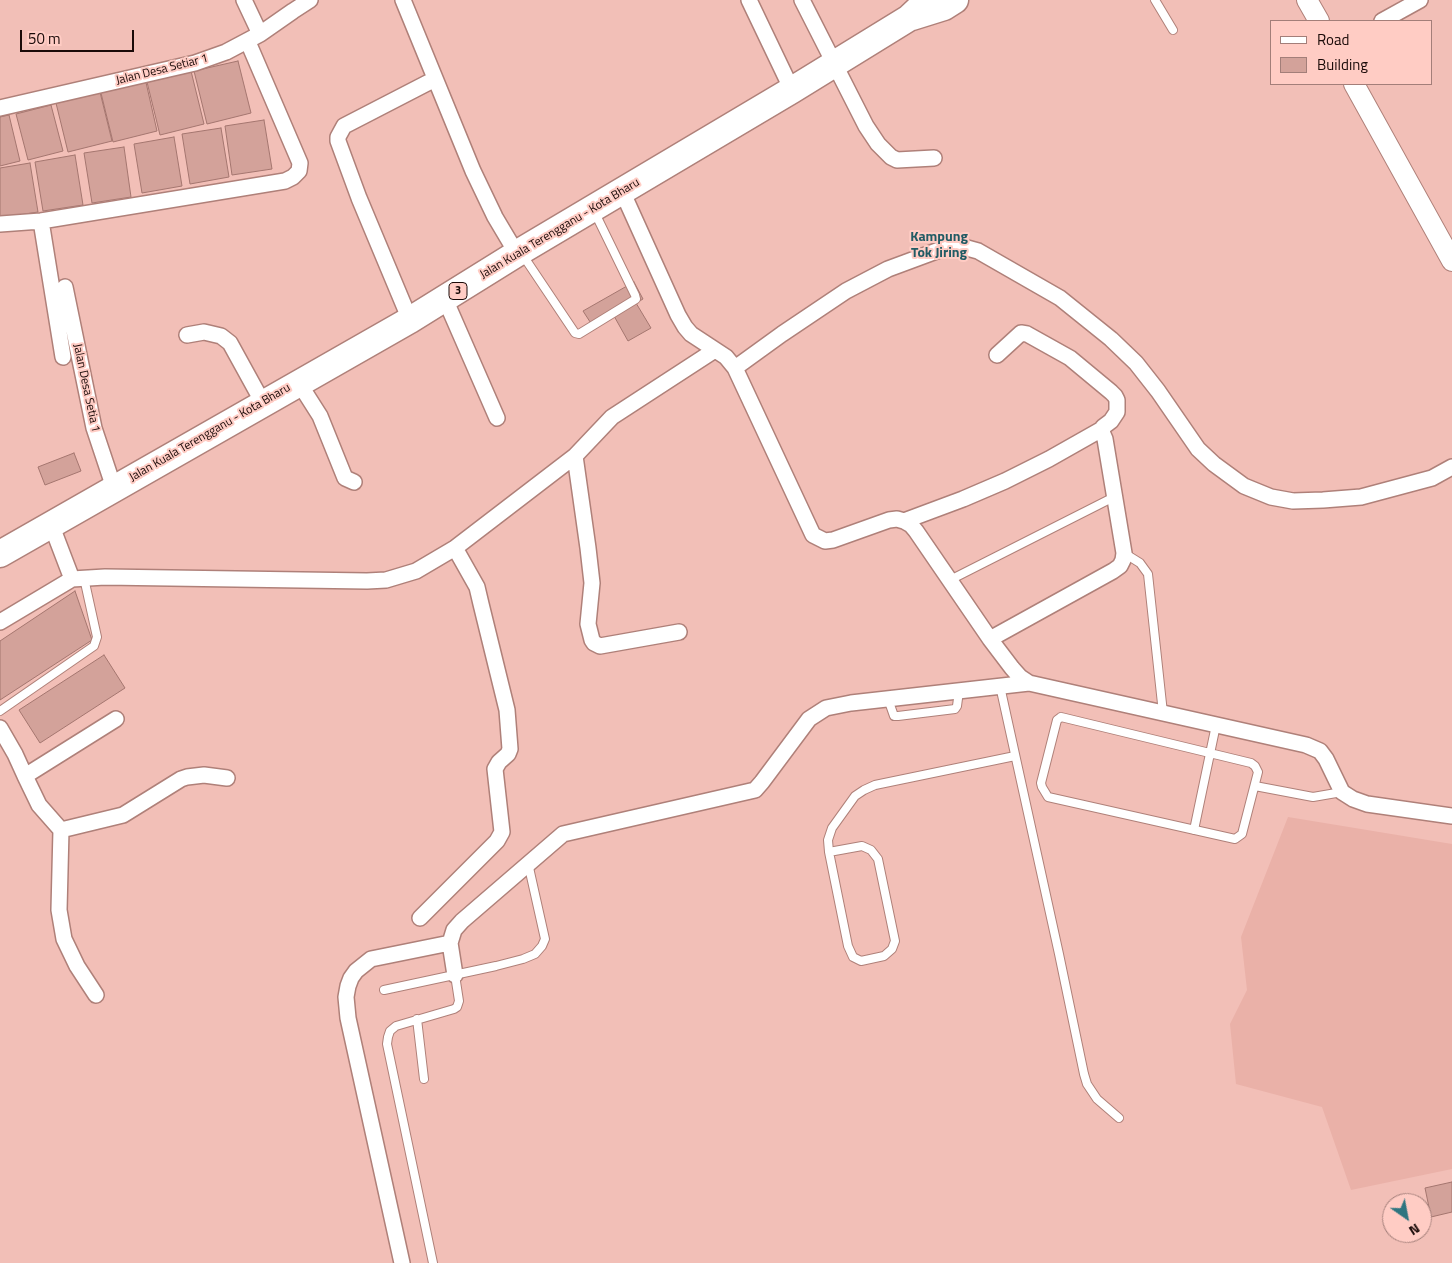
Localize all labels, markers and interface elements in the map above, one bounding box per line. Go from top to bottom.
scale bar [22,20,136,52]
legend [1270,20,1432,85]
text: 50 m [28,27,61,50]
text: Road [1317,28,1349,51]
street label: Jalan Desa Setiar 1 [115,52,209,88]
text: Building [1317,53,1368,76]
street label: Jalan Kuala Terengganu - Kota Bharu [478,176,642,282]
district label: Kampung Tok Jiring [910,230,968,262]
road number: 3 [449,282,467,300]
street label: Jalan Desa Setia 1 [70,342,102,434]
street label: Jalan Kuala Terengganu - Kota Bharu [127,381,293,485]
north arrow [1382,1193,1432,1243]
text: N [1405,1219,1425,1242]

